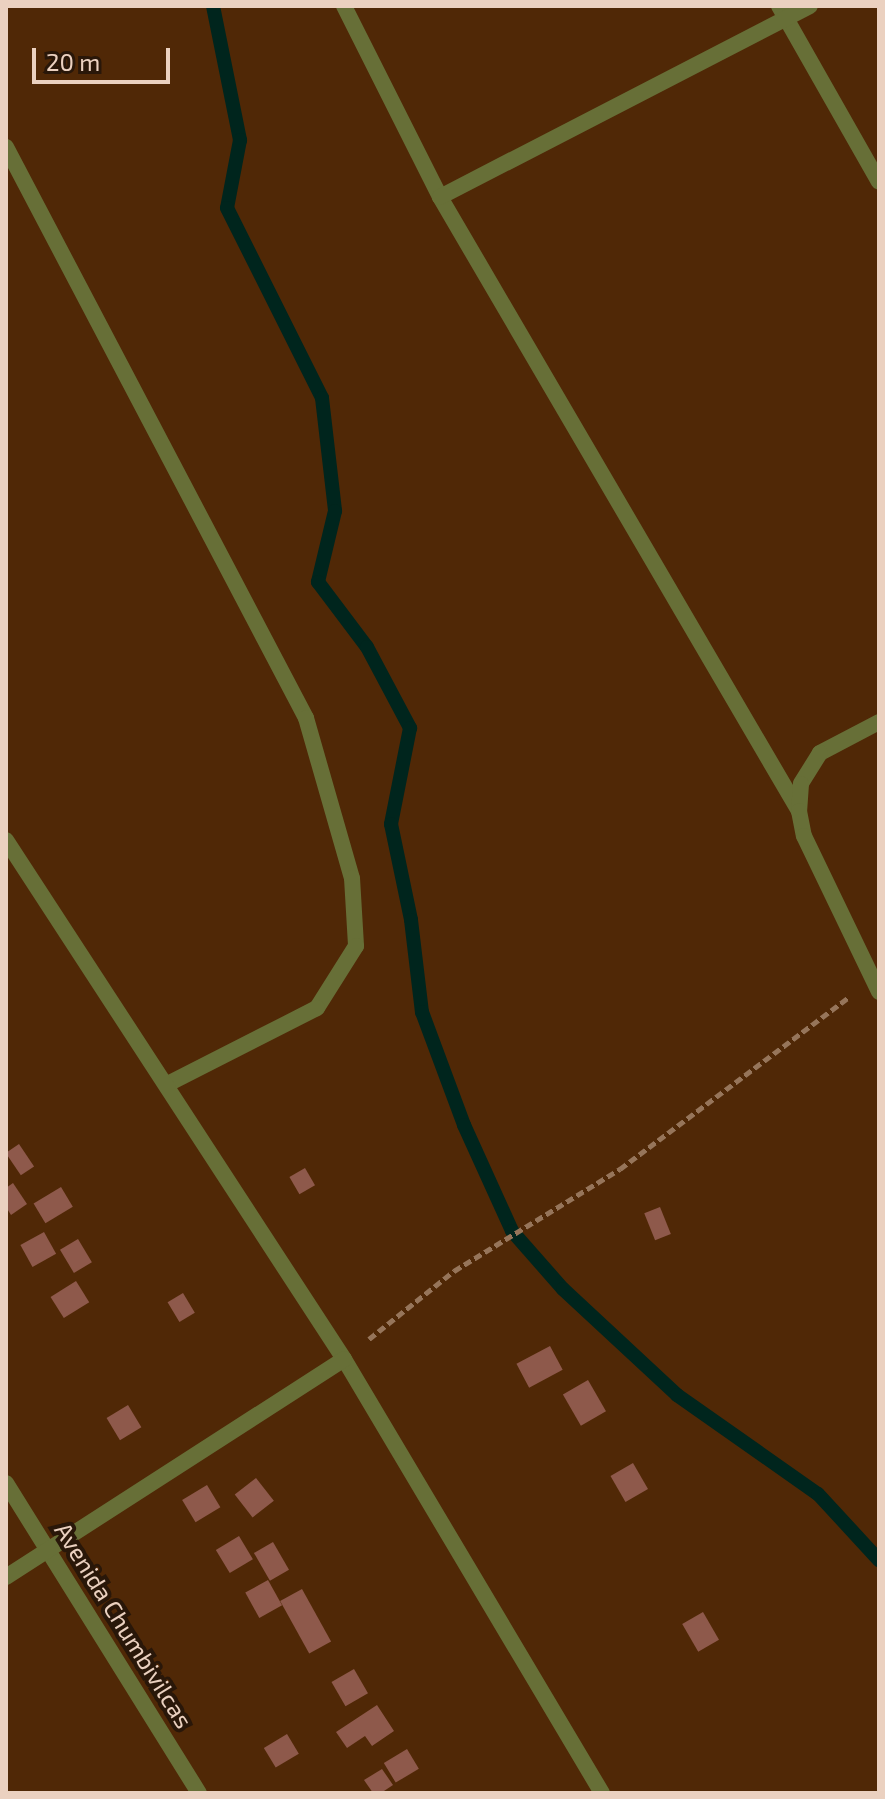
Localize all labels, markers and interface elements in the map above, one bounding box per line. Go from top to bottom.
scale bar [36,32,174,82]
text: 20 m [46,47,100,76]
street label: Avenida Chumbivilcas [49,1517,199,1733]

